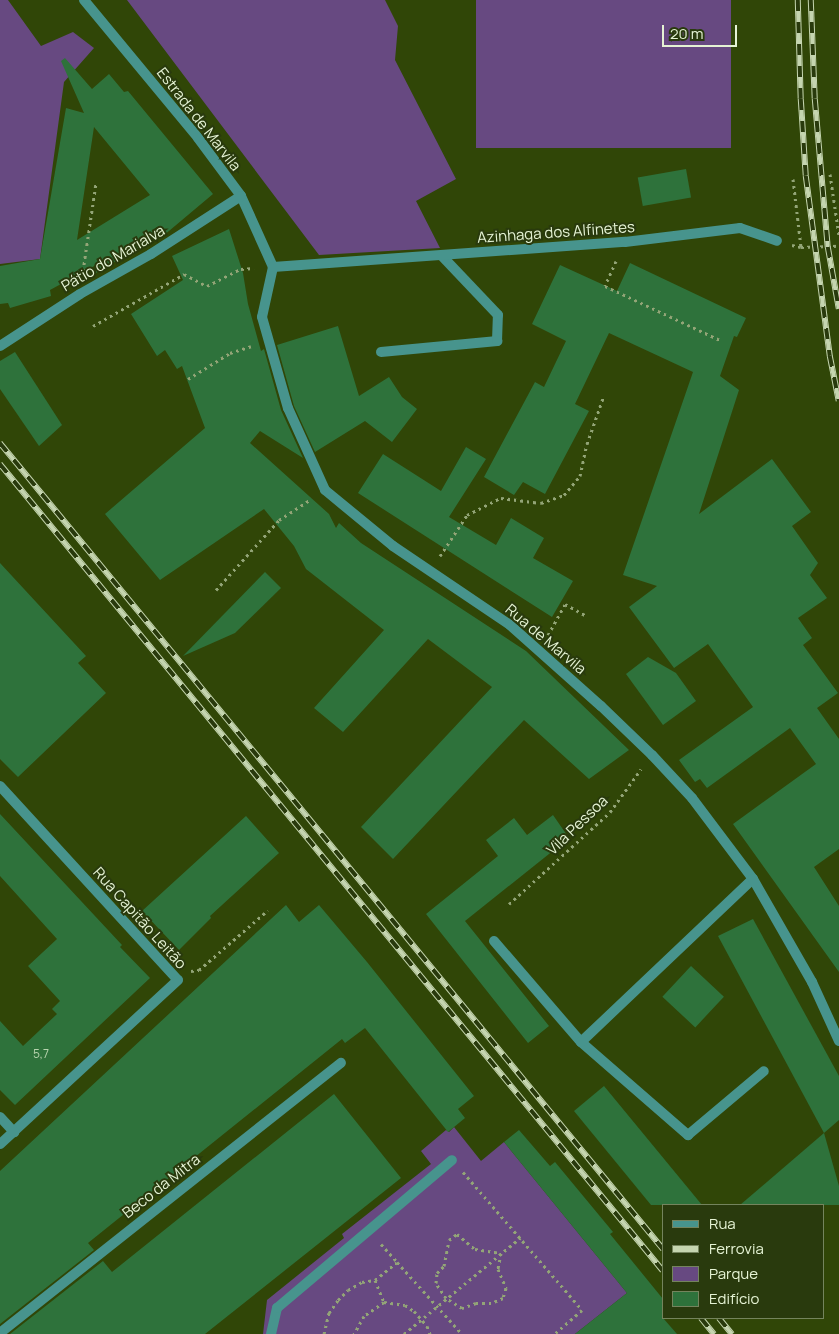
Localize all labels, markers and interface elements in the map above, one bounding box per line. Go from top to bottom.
scale bar [664,15,739,47]
text: 20 m [670,23,703,44]
street label: Estrada de Marvila [153,64,245,174]
street label: Azinhaga dos Alfinetes [477,218,635,246]
street label: Pátio do Marialva [58,221,168,295]
street label: Rua de Marvila [502,600,590,678]
street label: Vila Pessoa [543,791,611,859]
street label: Rua Capitão Leitão [90,863,190,973]
house number: 5,7 [33,1047,49,1061]
street label: Beco da Mitra [119,1150,203,1222]
legend [662,1204,824,1319]
text: Rua [709,1213,736,1234]
text: Ferrovia [709,1238,764,1259]
text: Parque [709,1263,758,1284]
text: Edifício [709,1288,759,1309]

